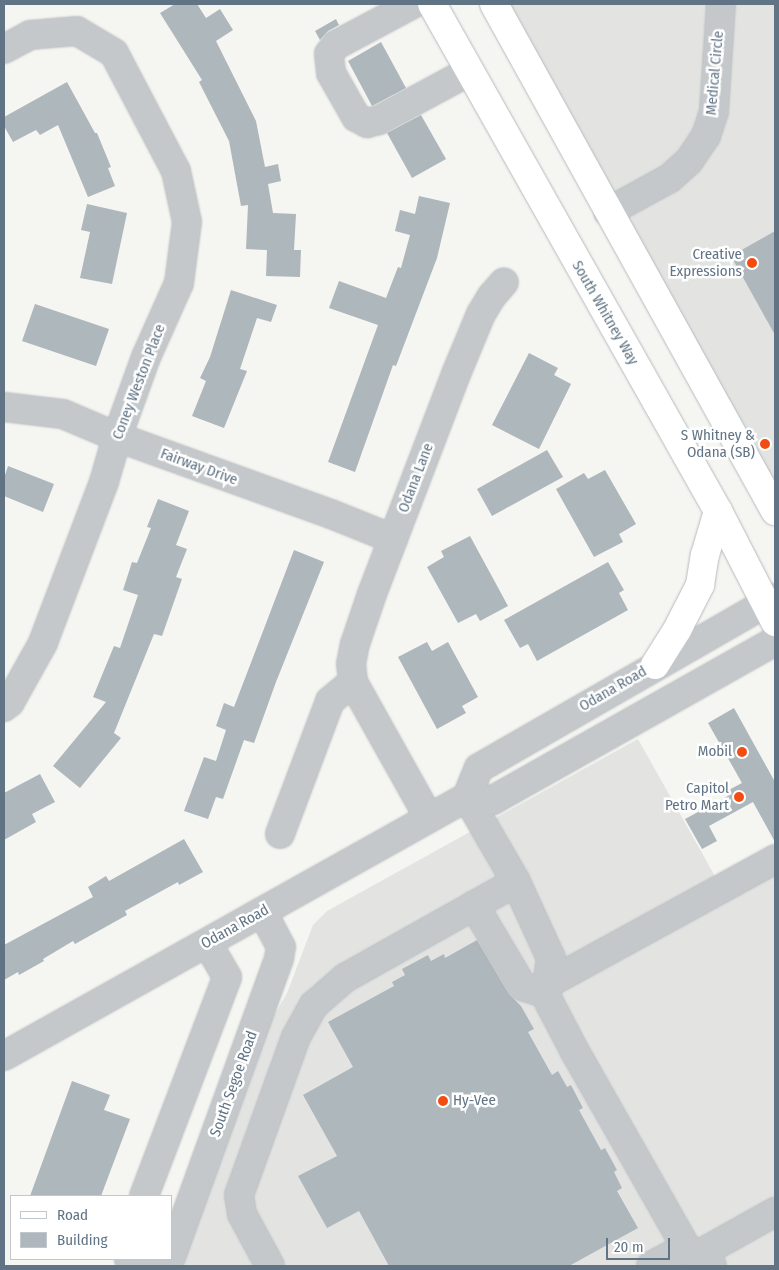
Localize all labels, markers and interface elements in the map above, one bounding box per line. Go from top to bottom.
street label: Medical Circle [702,30,728,116]
place label: Creative Expressions [670,245,742,280]
marker: Creative Expressions [746,257,758,269]
street label: South Whitney Way [568,258,642,368]
street label: Coney Weston Place [109,322,169,442]
place label: S Whitney & Odana (SB) [681,426,755,461]
marker: S Whitney & Odana (SB) [759,438,771,450]
street label: Odana Lane [395,441,437,515]
street label: Fairway Drive [158,445,240,489]
street label: Odana Road [576,663,650,715]
place label: Mobil [698,743,732,761]
marker: Mobil [736,746,748,758]
place label: Capitol Petro Mart [665,779,729,814]
marker: Capitol Petro Mart [733,791,745,803]
street label: Odana Road [198,901,272,953]
street label: South Segoe Road [207,1029,261,1139]
place label: Hy-Vee [453,1092,496,1110]
marker: Hy-Vee [437,1095,449,1107]
legend [10,1195,172,1260]
text: Road [57,1206,88,1224]
scale bar [609,1228,673,1260]
text: Building [57,1231,108,1249]
text: 20 m [614,1238,644,1256]

